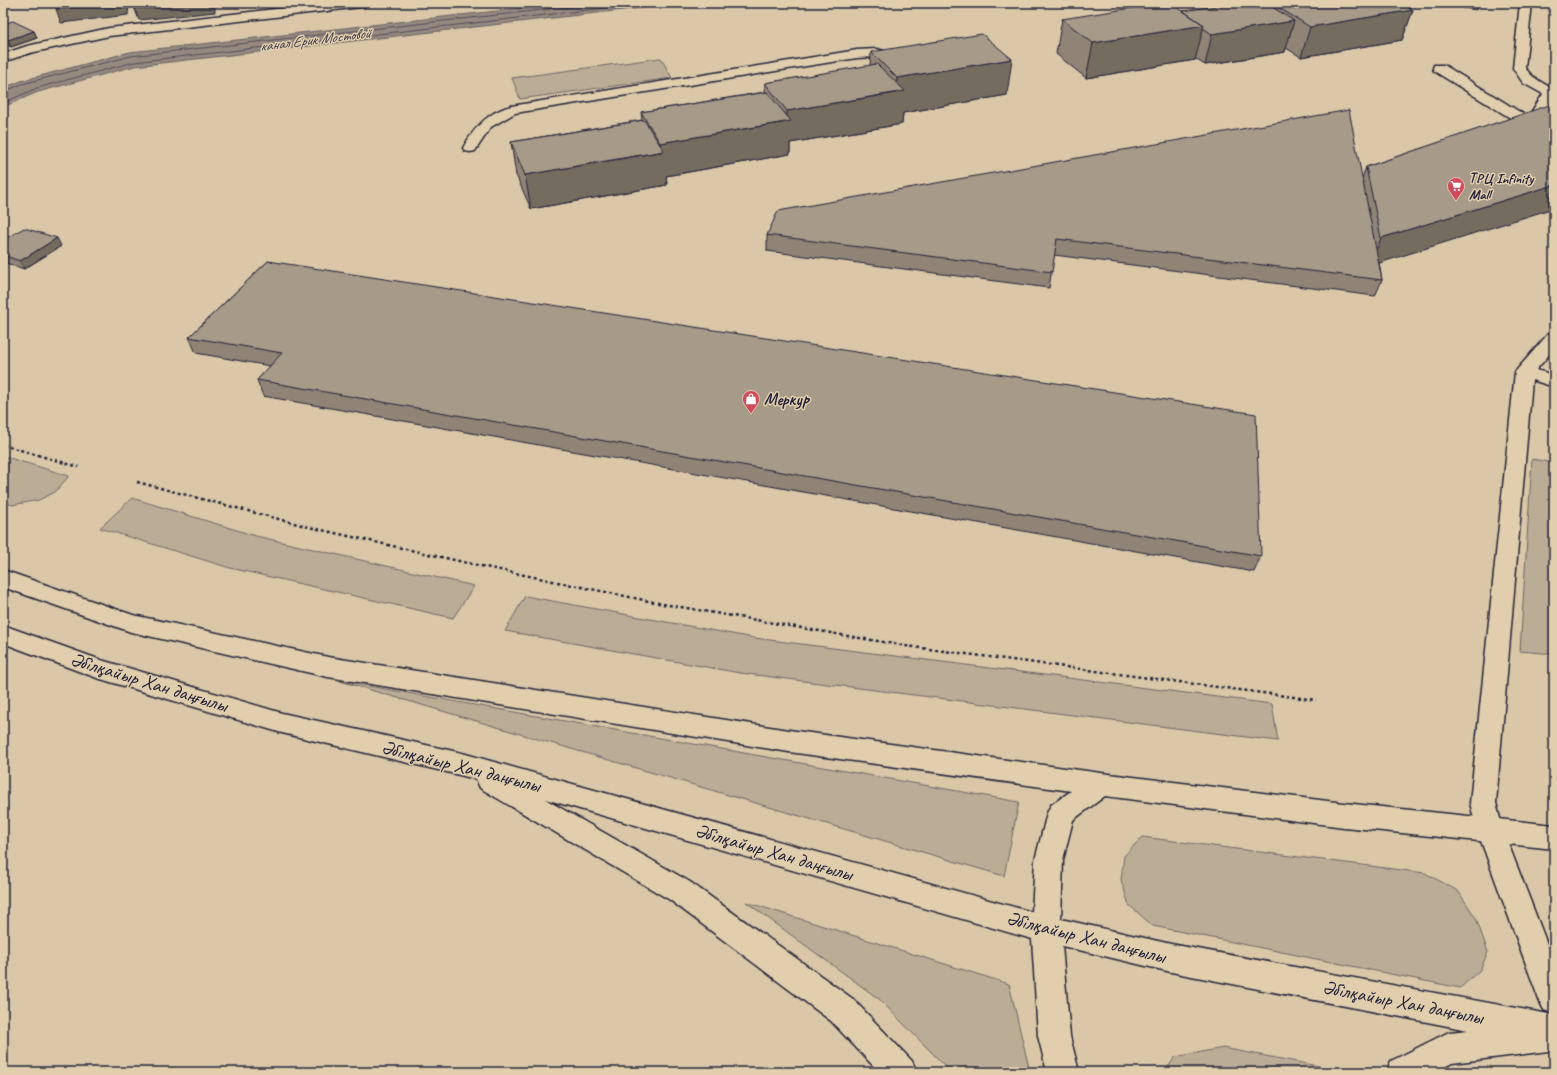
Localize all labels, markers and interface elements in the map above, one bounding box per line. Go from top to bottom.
water label: канал Ерик Мостовой [259,23,374,56]
place label: ТРЦ Infinity Mall [1469,170,1534,203]
supermarket icon: ТРЦ Infinity Mall [1446,176,1466,201]
shop icon: Меркур [741,389,761,414]
place label: Меркур [764,389,811,410]
street label: Әбілқайыр Хан даңғылы [67,646,232,718]
street label: Әбілқайыр Хан даңғылы [379,734,544,798]
street label: Әбілқайыр Хан даңғылы [692,818,857,887]
street label: Әбілқайыр Хан даңғылы [1004,905,1169,969]
street label: Әбілқайыр Хан даңғылы [1321,974,1487,1030]

